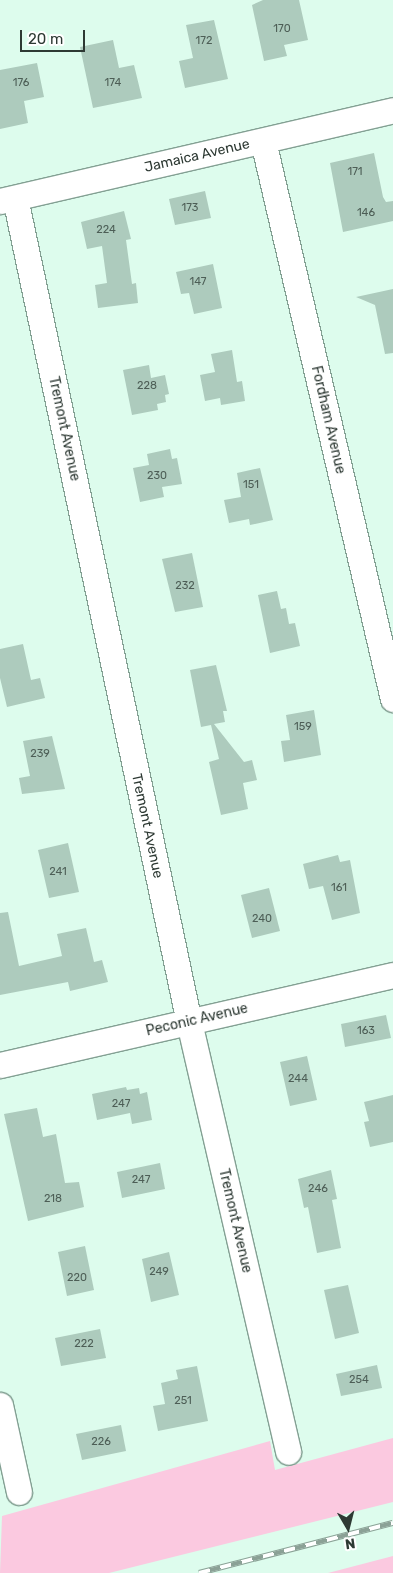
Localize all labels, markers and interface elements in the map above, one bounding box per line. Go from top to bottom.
scale bar [22,20,88,52]
house number: 170 [273,22,291,36]
text: 20 m [28,30,63,48]
house number: 172 [196,34,212,48]
house number: 176 [13,76,29,90]
house number: 174 [105,76,121,90]
street label: Jamaica Avenue [142,136,252,176]
house number: 171 [347,165,363,179]
house number: 173 [182,201,198,215]
house number: 146 [357,206,375,220]
house number: 224 [96,223,116,237]
house number: 147 [190,275,206,289]
street label: Fordham Avenue [307,364,349,476]
street label: Tremont Avenue [45,375,83,483]
house number: 228 [137,379,157,393]
house number: 230 [147,469,167,483]
house number: 151 [243,478,259,492]
house number: 232 [175,579,195,593]
house number: 159 [294,720,312,734]
house number: 239 [30,747,50,761]
street label: Tremont Avenue [128,772,166,880]
house number: 241 [49,865,67,879]
house number: 161 [331,881,347,895]
house number: 240 [252,912,272,926]
street label: Peconic Avenue [144,1000,250,1040]
house number: 163 [357,1024,375,1038]
house number: 244 [288,1072,308,1086]
house number: 247 [112,1097,130,1111]
street label: Tremont Avenue [215,1167,255,1275]
house number: 247 [132,1173,150,1187]
house number: 246 [308,1182,328,1196]
house number: 218 [44,1192,62,1206]
house number: 249 [149,1265,169,1279]
house number: 220 [67,1271,87,1285]
house number: 222 [74,1337,94,1351]
house number: 254 [349,1373,369,1387]
house number: 251 [174,1394,192,1408]
house number: 226 [91,1435,111,1449]
north arrow [323,1503,373,1553]
text: N [344,1534,356,1552]

